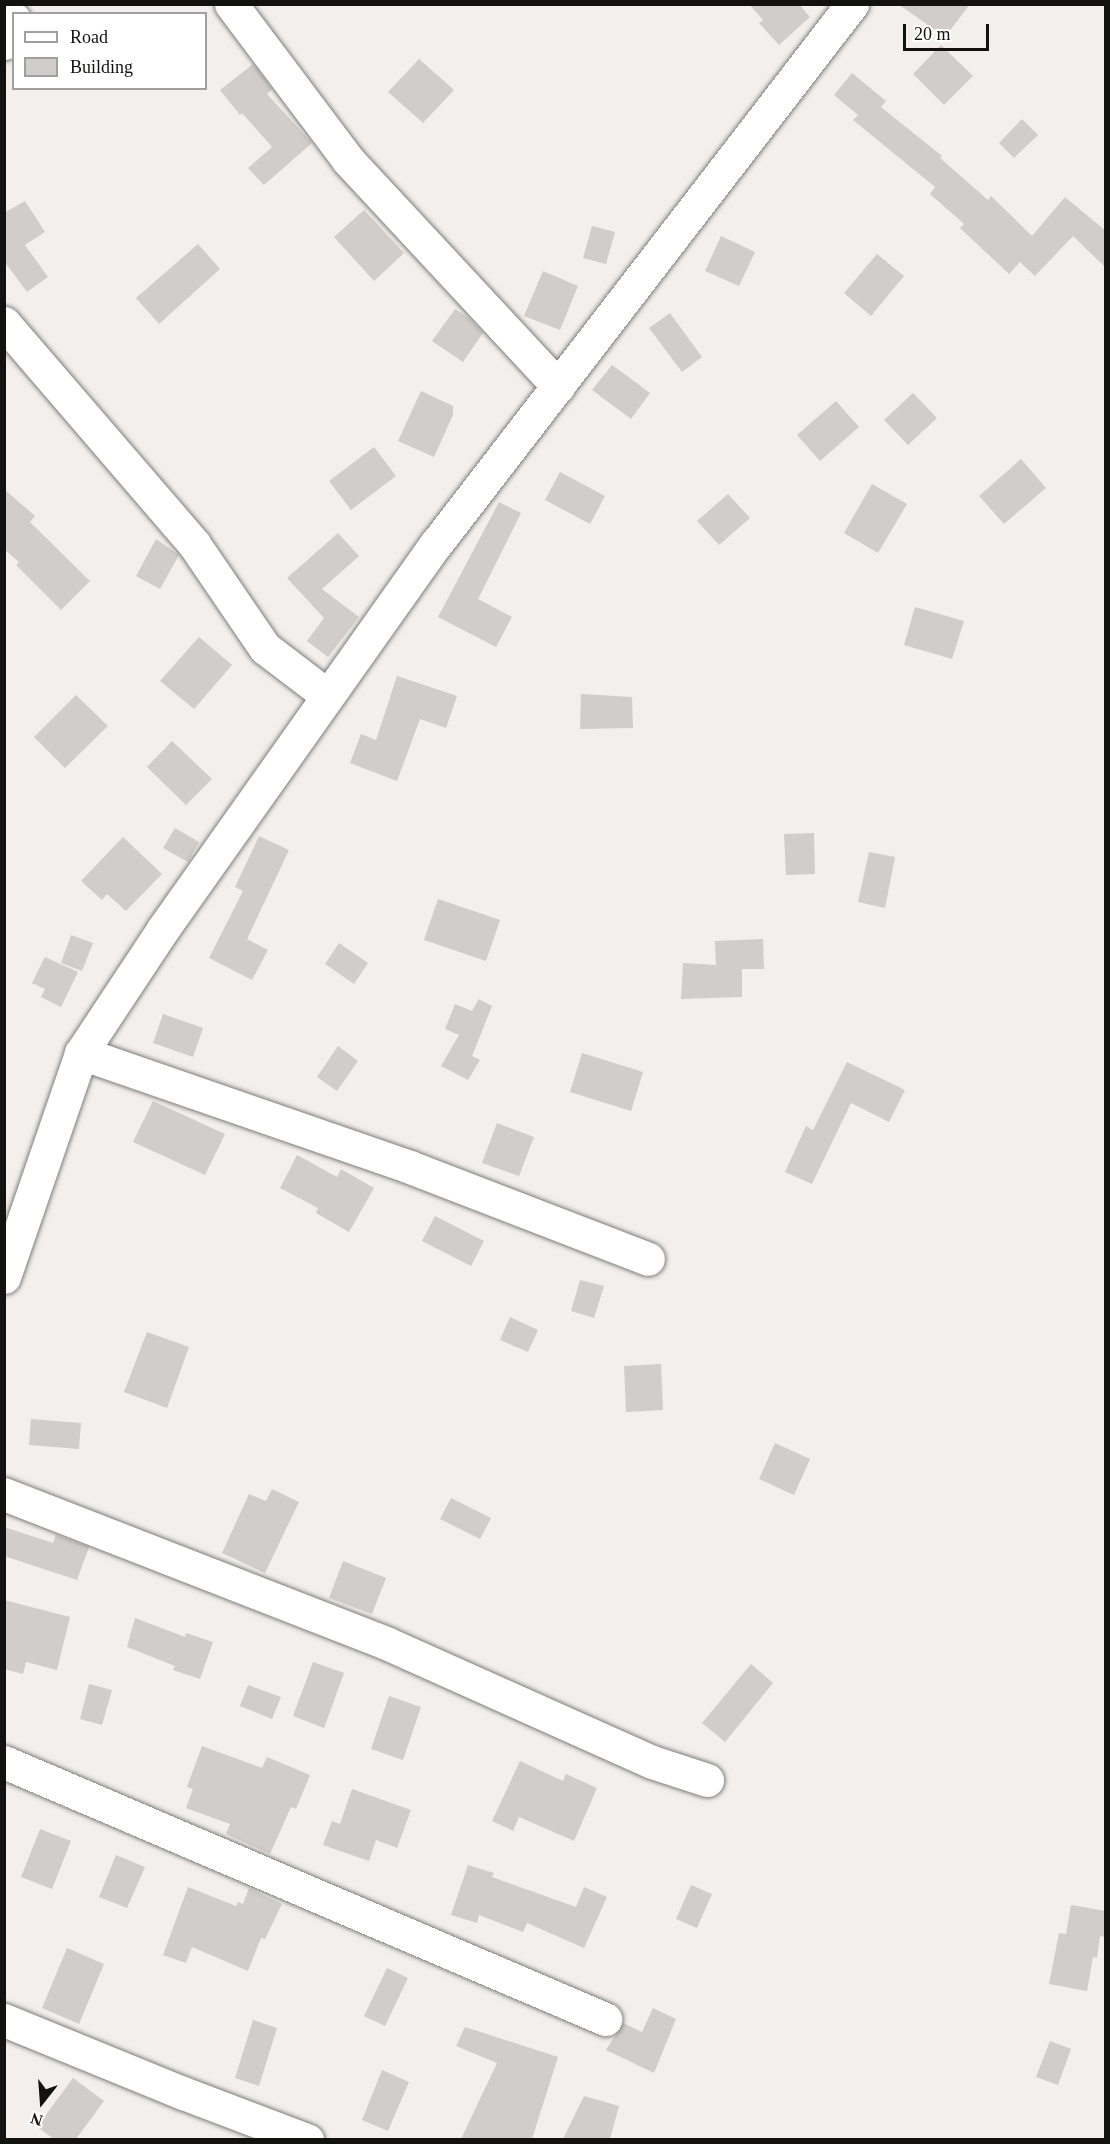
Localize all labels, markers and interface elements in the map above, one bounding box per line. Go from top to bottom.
legend [12,12,207,90]
scale bar [906,12,992,50]
text: 20 m [914,24,951,44]
text: Road [70,27,108,47]
text: Building [70,57,133,77]
north arrow [12,2072,72,2132]
text: N [29,2110,45,2130]

